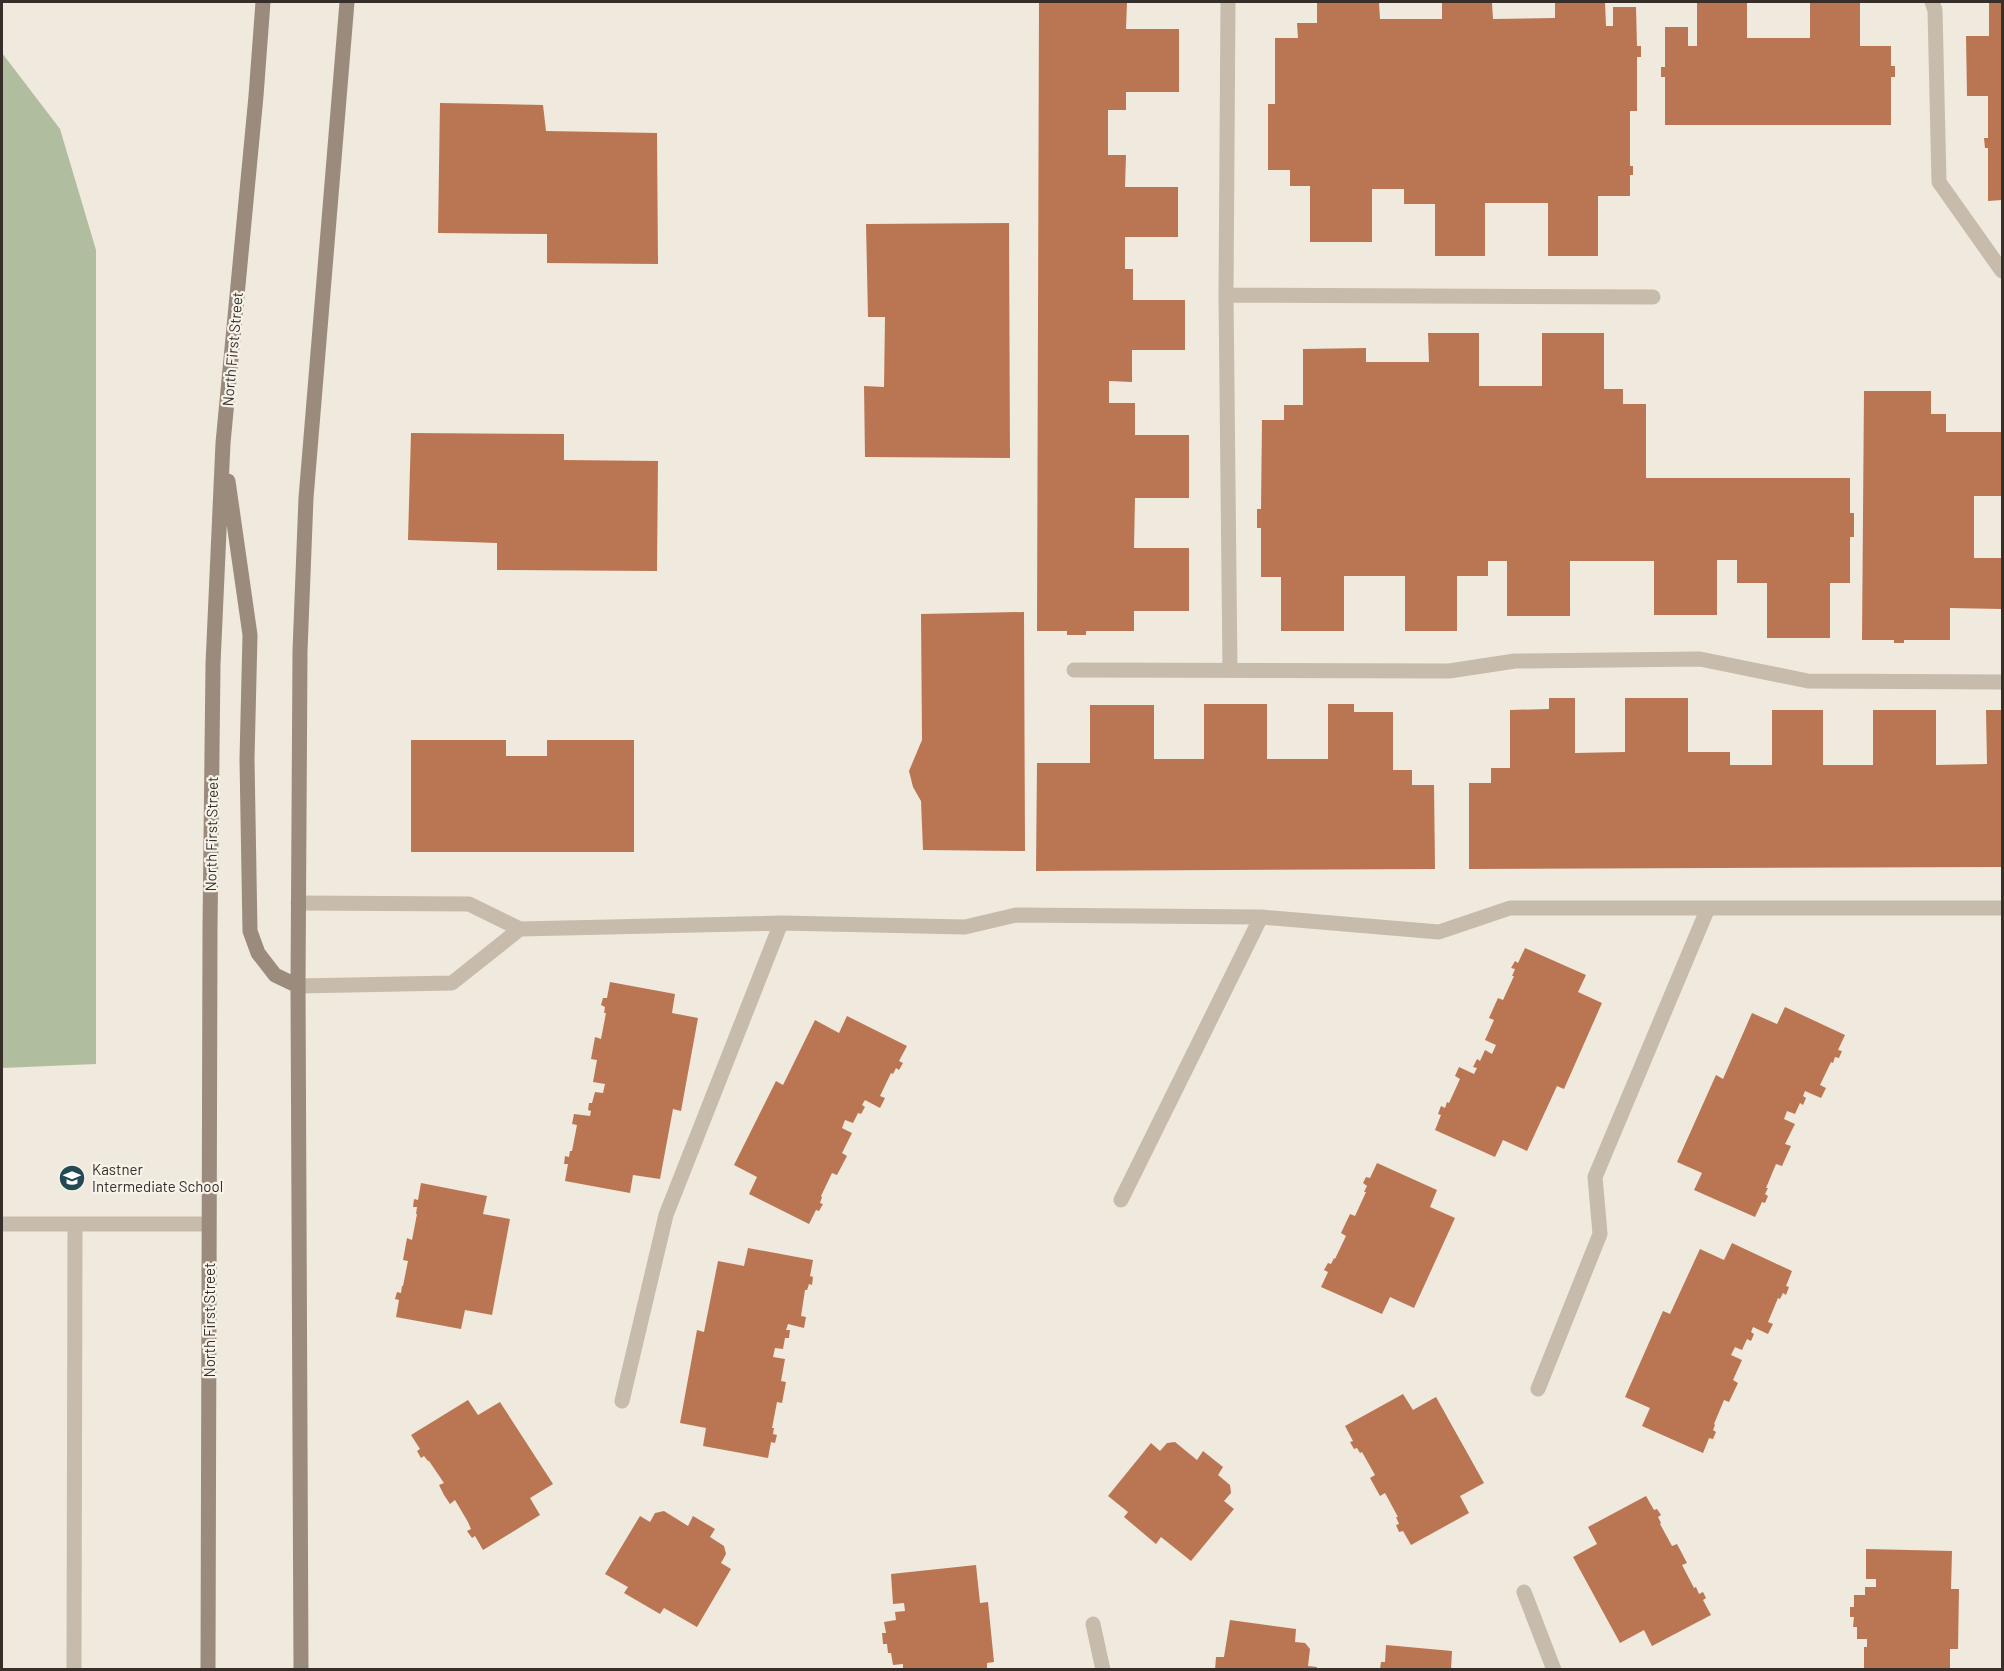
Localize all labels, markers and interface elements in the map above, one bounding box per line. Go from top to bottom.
street label: North First Street [218,291,246,407]
street label: North First Street [201,776,221,892]
place label: Kastner Intermediate School [92,1160,223,1195]
school or university icon: Kastner Intermediate School [57,1163,87,1193]
street label: North First Street [200,1263,218,1377]

